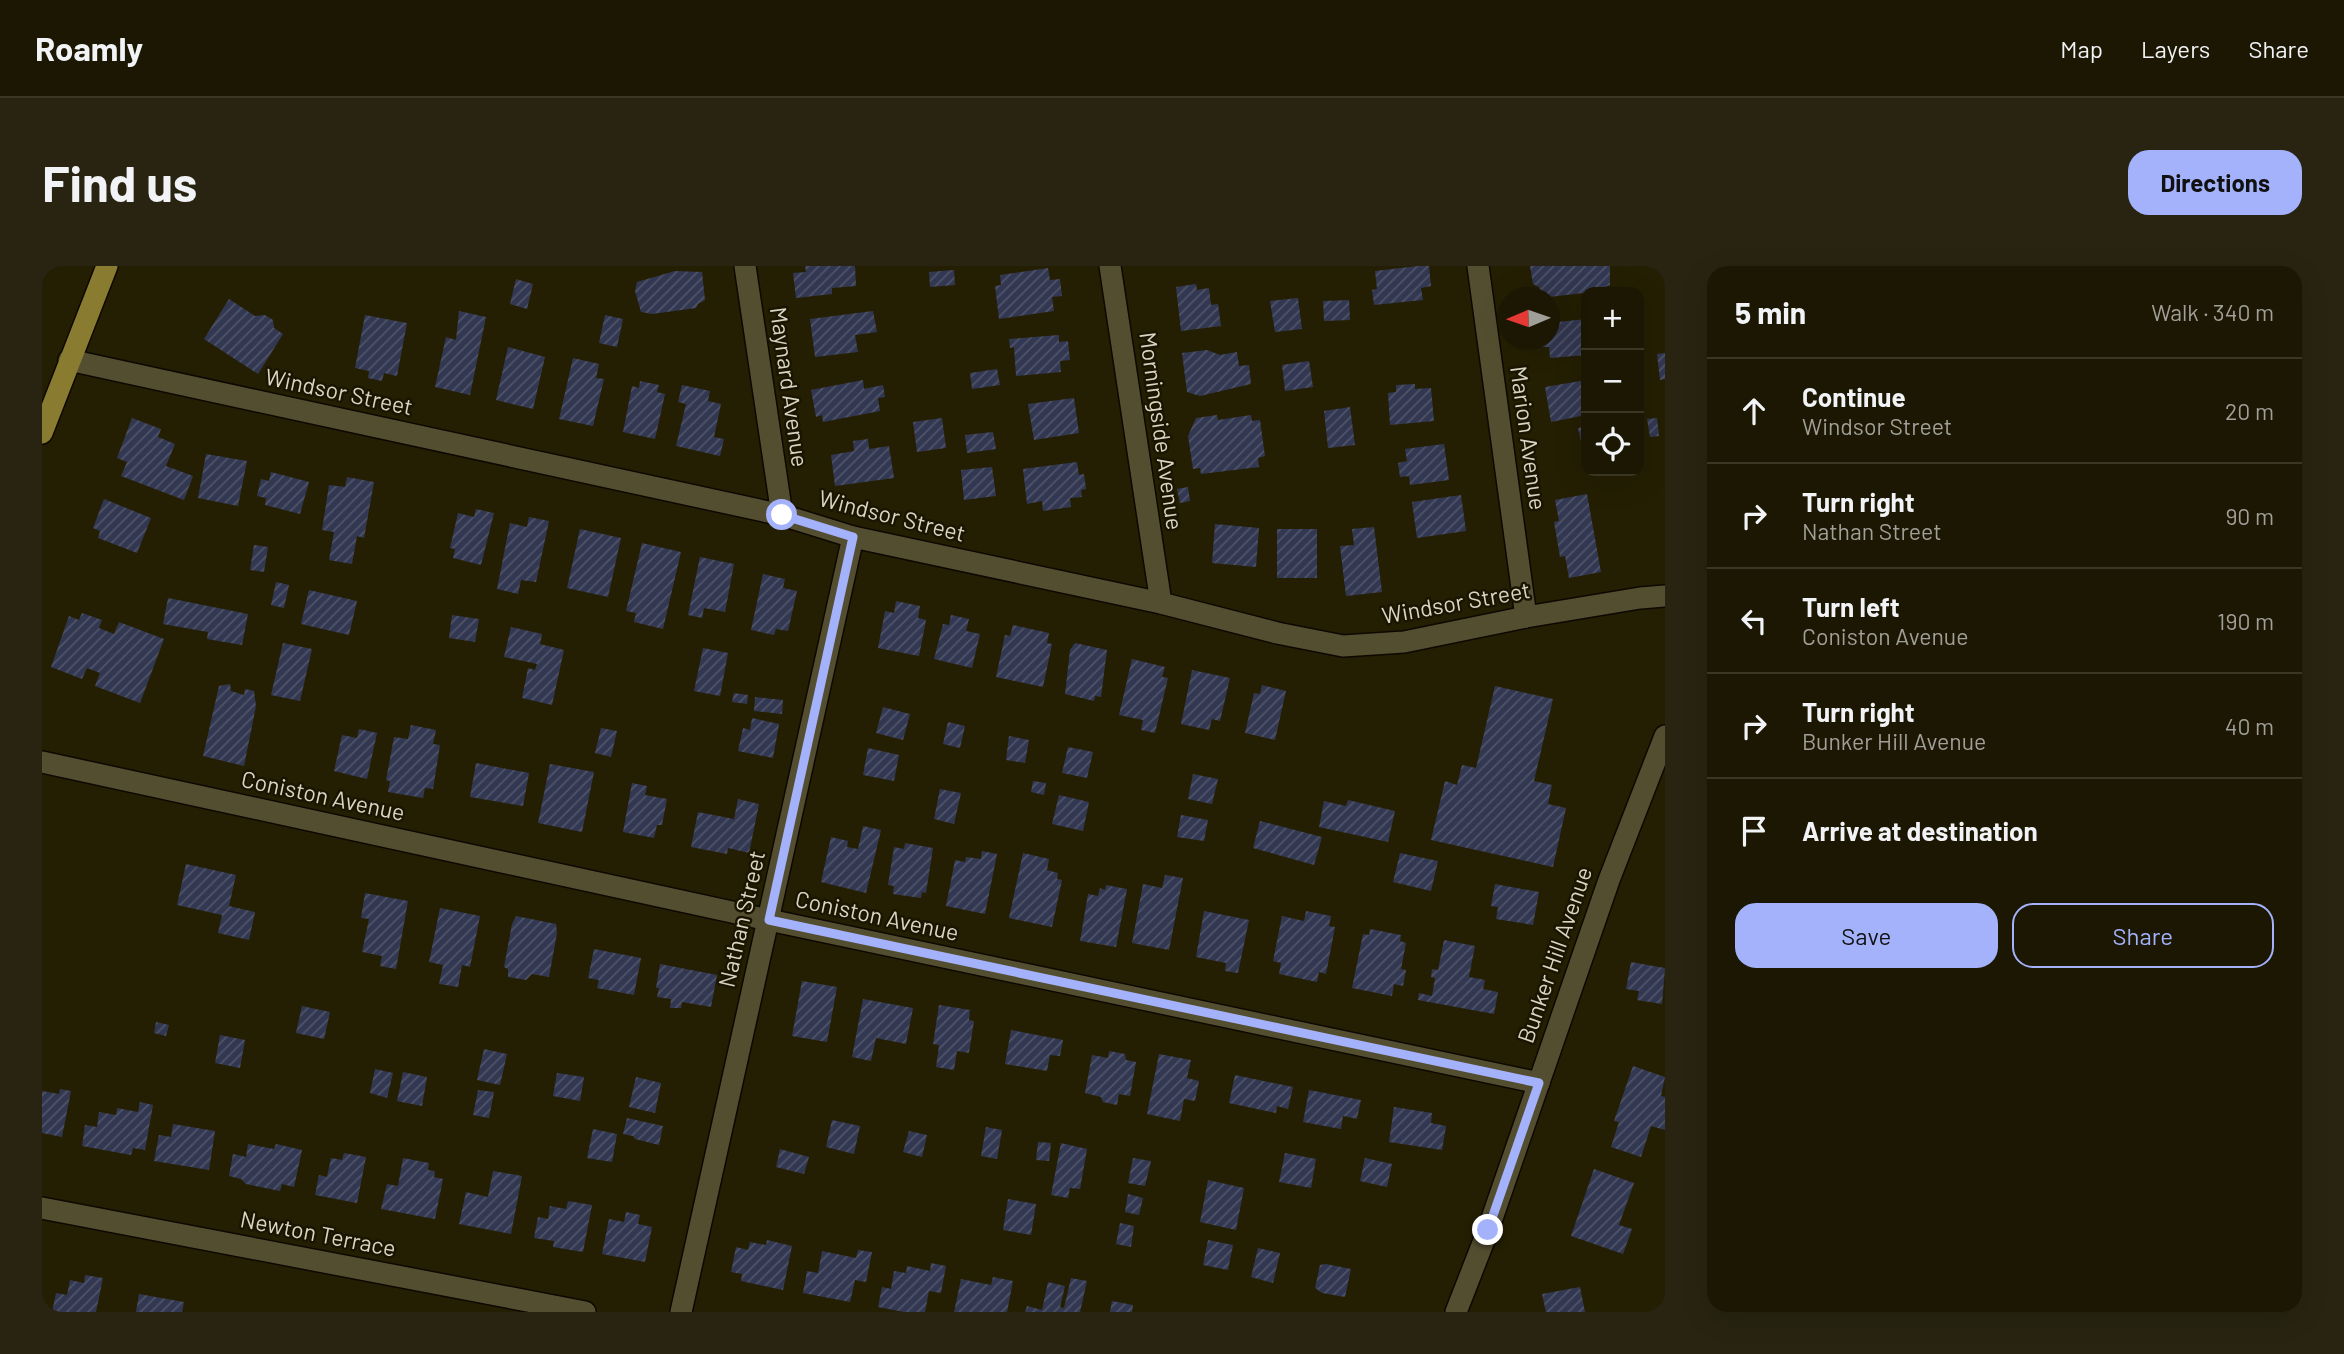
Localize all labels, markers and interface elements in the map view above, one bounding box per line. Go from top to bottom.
text: Roamly [35,28,143,68]
text: Map [2060,34,2103,63]
text: Layers [2141,34,2210,63]
text: Share [2248,34,2309,63]
button: Directions [2128,150,2302,215]
text: Find us [42,153,197,212]
north arrow [1497,287,1560,350]
map controls [1581,287,1644,476]
button: + [1581,287,1644,350]
text: 5 min [1735,294,1806,330]
text: Walk · 340 m [2151,298,2274,326]
street label: Maynard Avenue [765,305,815,469]
street label: Morningside Avenue [1134,330,1190,532]
button: − [1581,350,1644,413]
street label: Windsor Street [263,362,416,420]
street label: Marion Avenue [1505,364,1553,512]
text: Continue [1802,381,1906,412]
icon: ahead [1735,392,1773,430]
text: 20 m [2225,397,2274,425]
text: Windsor Street [1802,412,1952,440]
button: locate [1581,413,1644,476]
street label: Windsor Street [816,483,969,547]
text: Turn right [1802,486,1915,517]
icon: right [1735,497,1773,535]
route start [766,499,797,530]
text: 90 m [2225,502,2274,530]
text: Nathan Street [1802,517,1942,545]
street label: Windsor Street [1379,575,1532,629]
text: Turn left [1802,591,1900,622]
icon: left [1735,602,1773,640]
text: 190 m [2217,607,2274,635]
text: Coniston Avenue [1802,622,1968,650]
text: Turn right [1802,696,1915,727]
icon: right [1735,707,1773,745]
text: 40 m [2225,712,2274,740]
text: Bunker Hill Avenue [1802,727,1986,755]
street label: Coniston Avenue [239,764,408,826]
icon: arrive [1735,812,1773,850]
text: Arrive at destination [1802,815,2038,846]
street label: Nathan Street [712,848,770,990]
street label: Bunker Hill Avenue [1511,863,1597,1046]
street label: Coniston Avenue [793,884,962,946]
button: Save [1735,903,1998,968]
button: Share [2012,903,2274,968]
street label: Newton Terrace [238,1204,398,1262]
route end [1472,1214,1503,1245]

